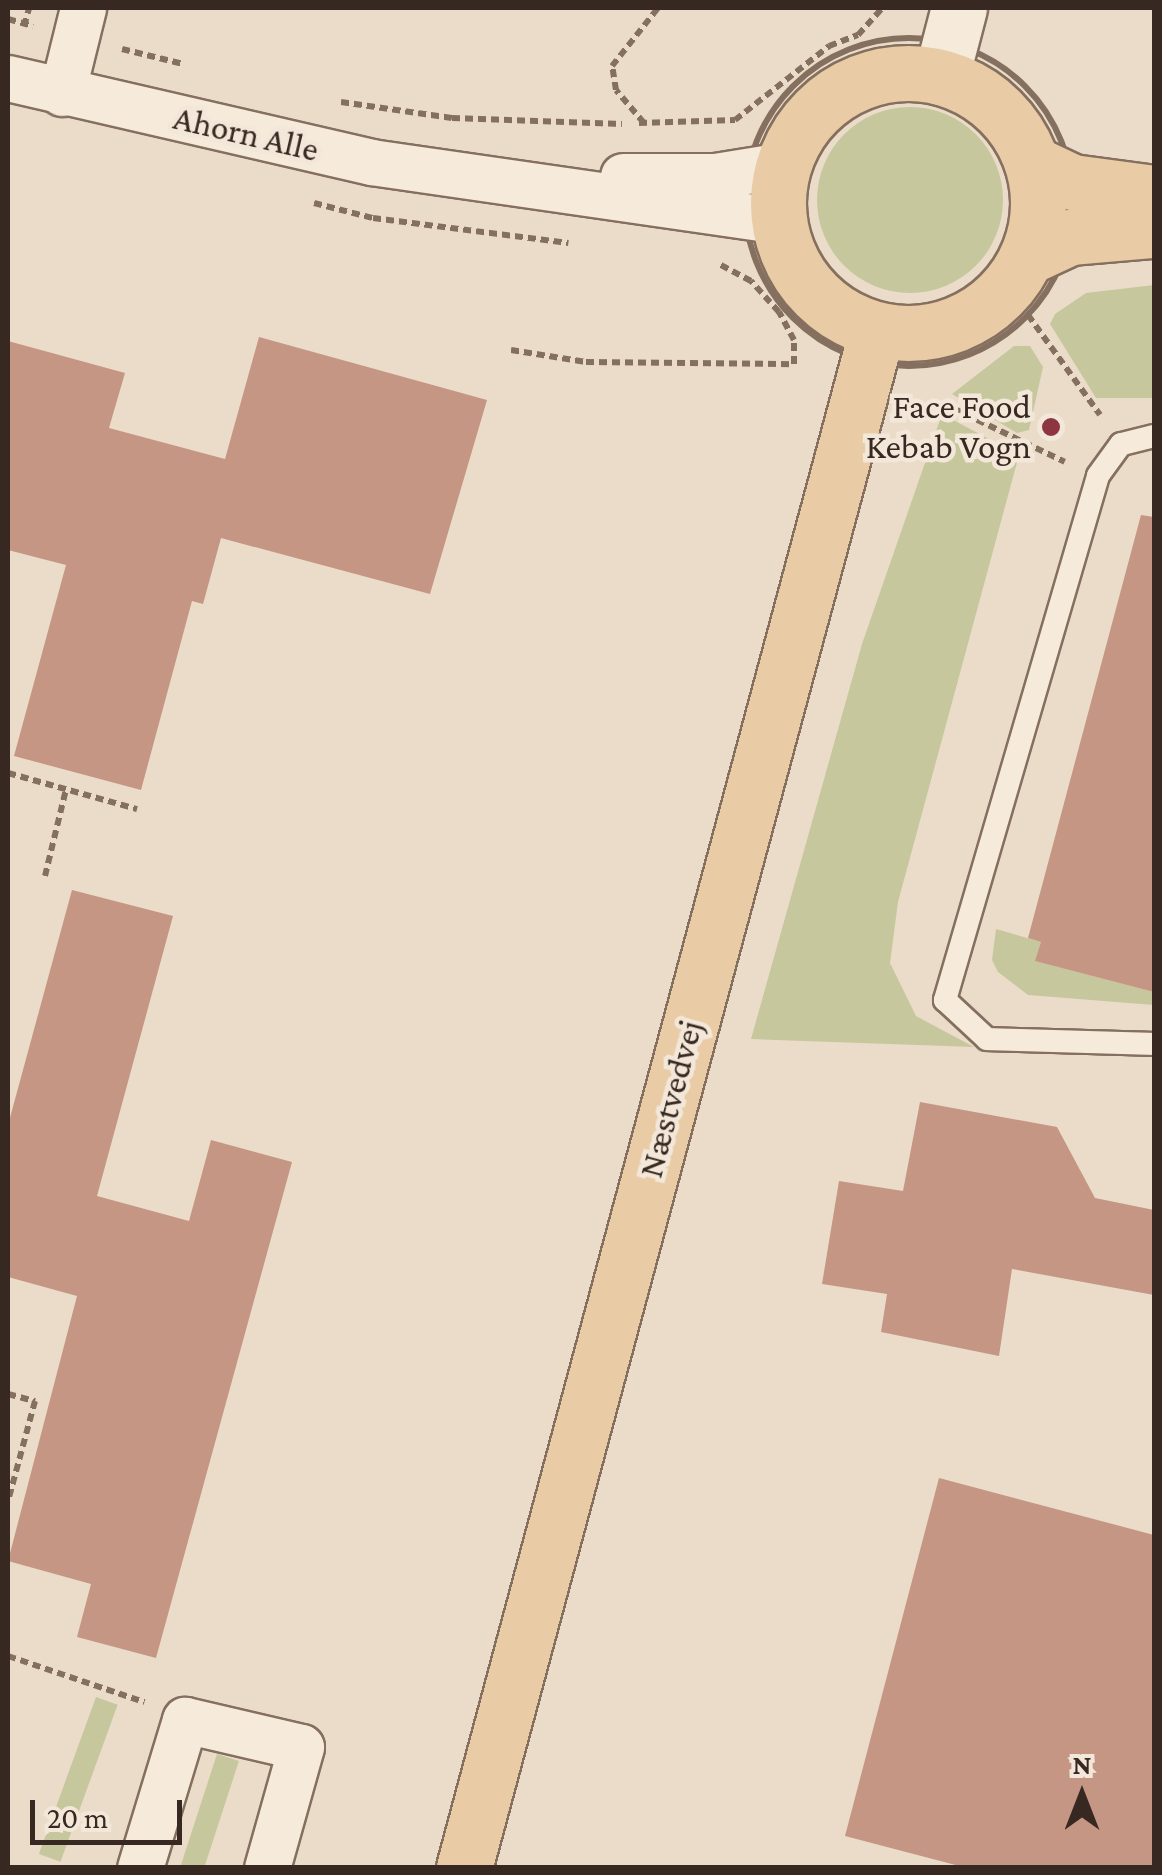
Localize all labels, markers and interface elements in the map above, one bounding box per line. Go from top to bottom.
street label: Ahorn Alle [169,97,323,171]
place label: Face Food Kebab Vogn [866,386,1031,468]
marker: Face Food Kebab Vogn [1040,416,1062,438]
street label: Næstvedvej [630,1016,712,1182]
north arrow [1032,1745,1132,1845]
text: N [1072,1749,1092,1780]
scale bar [35,1780,188,1842]
text: 20 m [47,1801,108,1834]

